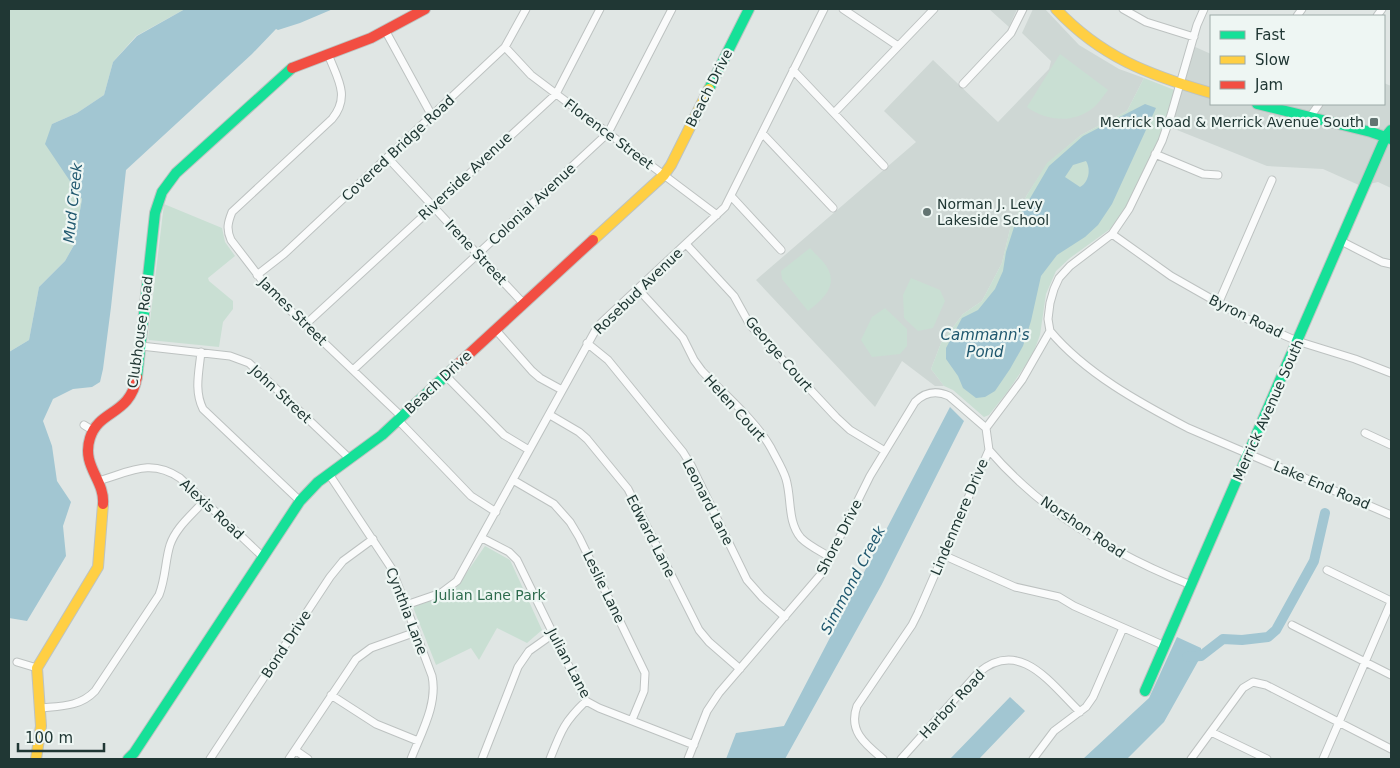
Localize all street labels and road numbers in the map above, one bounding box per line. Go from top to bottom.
street label: Beach Drive [683,46,735,130]
street label: Covered Bridge Road [338,92,458,204]
street label: Florence Street [562,95,657,173]
street label: Riverside Avenue [415,129,515,223]
street label: Colonial Avenue [485,160,579,248]
street label: Irene Street [442,216,510,288]
street label: Rosebud Avenue [590,245,686,337]
street label: James Street [255,273,331,349]
street label: Clubhouse Road [124,275,156,389]
street label: Byron Road [1206,291,1286,341]
street label: George Court [742,313,816,395]
street label: Merrick Avenue South [1230,337,1306,483]
street label: Beach Drive [401,347,475,417]
street label: John Street [246,361,315,427]
street label: Helen Court [701,372,769,445]
street label: Leonard Lane [679,456,737,548]
street label: Lindenmere Drive [927,456,991,578]
street label: Lake End Road [1271,457,1373,513]
street label: Alexis Road [177,476,247,542]
street label: Edward Lane [623,492,679,580]
street label: Norshon Road [1038,493,1128,561]
street label: Shore Drive [813,497,865,577]
street label: Leslie Lane [580,548,628,626]
street label: Cynthia Lane [383,565,431,657]
street label: Bond Drive [258,607,314,681]
street label: Julian Lane [543,625,594,701]
street label: Harbor Road [916,666,988,742]

